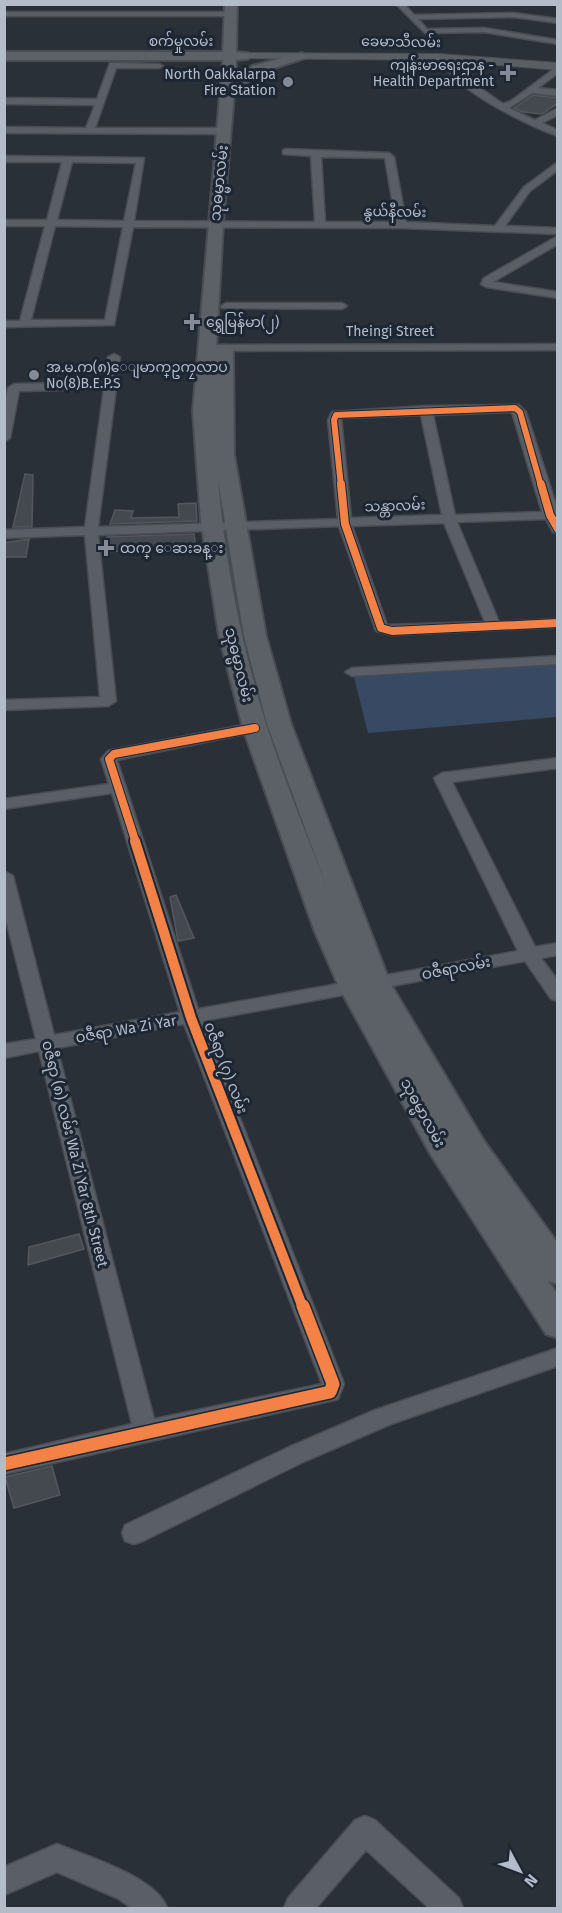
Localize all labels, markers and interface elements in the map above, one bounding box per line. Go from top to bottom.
street label: စက်မှုလမ်း [149,31,213,53]
street label: ခေမာသီလမ်း [361,31,441,51]
place label: ကျန်းမာရေးဌာန - Health Department [373,55,495,90]
marker: ကျန်းမာရေးဌာန - Health Department [499,64,517,82]
place label: North Oakkalarpa Fire Station [164,66,276,99]
marker: North Oakkalarpa Fire Station [281,75,295,89]
street label: သုဓမ္မာလမ်း [205,144,235,222]
street label: နွယ်နီလမ်း [363,201,426,224]
place label: ရွှေမြန်မာ(၂) [206,312,279,334]
marker: ရွှေမြန်မာ(၂) [183,313,201,331]
street label: Theingi Street [346,323,435,340]
place label: အ.မ.က(၈)ေျမာက္ဥကၠလာပ No(8)B.E.P.S [46,359,228,392]
marker: အ.မ.က(၈)ေျမာက္ဥကၠလာပ No(8)B.E.P.S [27,368,41,382]
street label: သန္တာလမ်း [364,494,426,519]
marker: ထက္ ေဆးခန္း [97,539,115,557]
place label: ထက္ ေဆးခန္း [120,540,223,560]
street label: သုဓမ္မာလမ်း [218,626,258,705]
street label: ဝဇီရာလမ်း [420,952,493,986]
street label: ၀ဇီရာ Wa Zi Yar [74,1010,179,1050]
street label: ၀ဇီရာ (၇) လမ်း [197,1019,253,1117]
street label: ၀ဇီရာ (၈) လမ်း Wa Zi Yar 8th Street [35,1038,113,1271]
street label: သုဓမ္မာလမ်း [394,1075,450,1152]
north arrow [490,1841,550,1901]
text: N [520,1870,542,1891]

